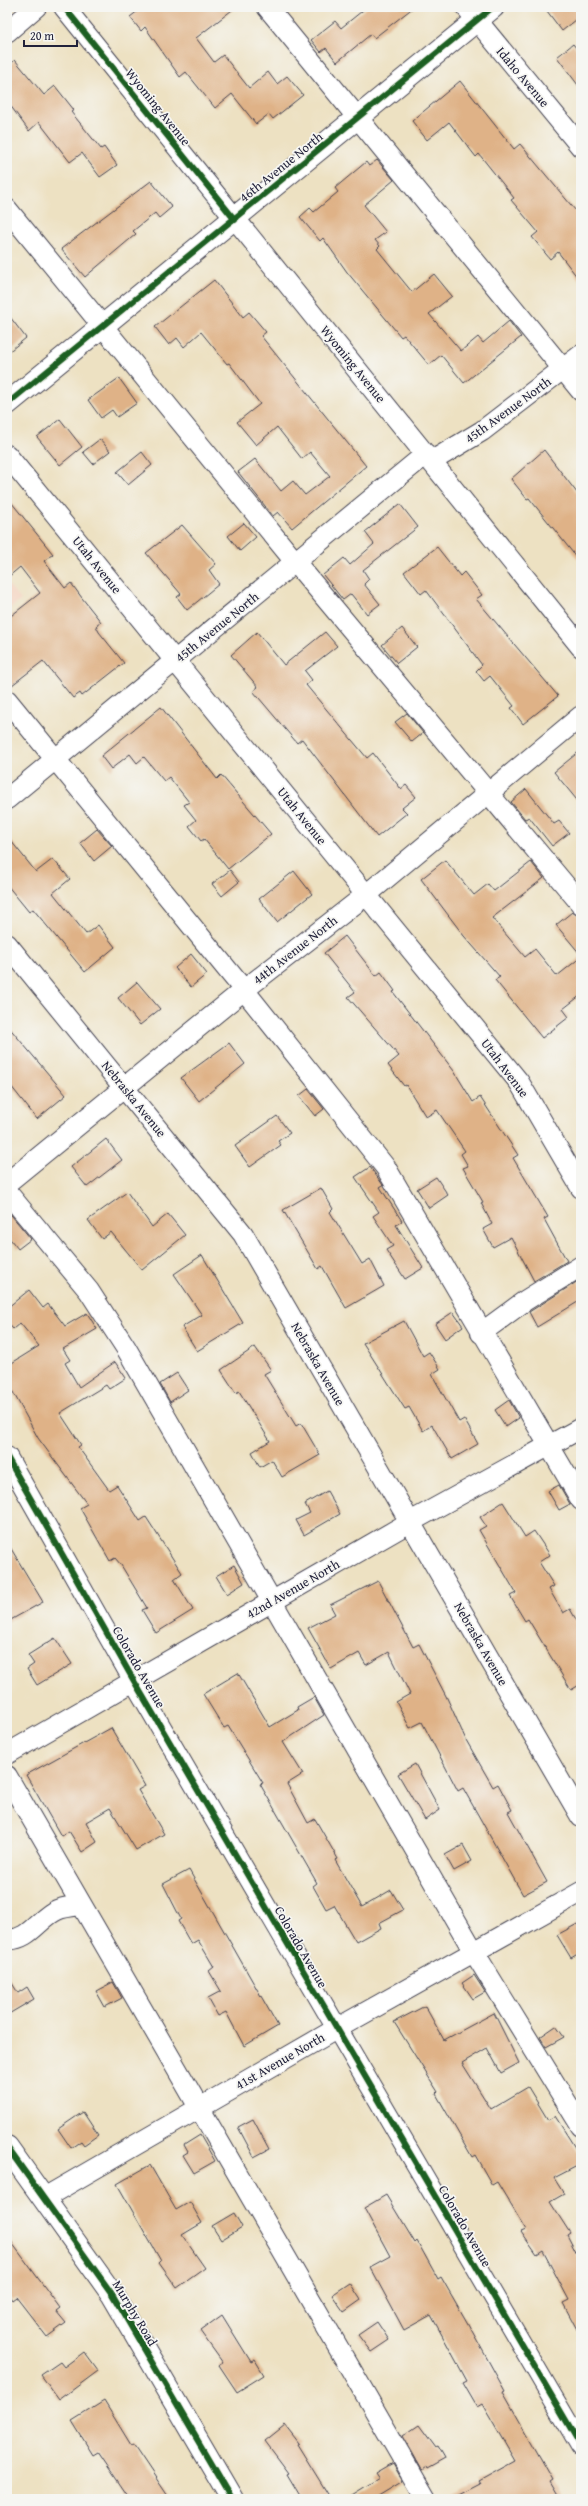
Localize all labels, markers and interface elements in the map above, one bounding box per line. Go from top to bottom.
scale bar [24,22,77,48]
text: 20 m [30,27,54,44]
street label: Idaho Avenue [492,43,554,111]
street label: Wyoming Avenue [121,64,195,150]
street label: 46th Avenue North [235,127,327,207]
street label: Wyoming Avenue [316,321,390,407]
street label: 45th Avenue North [461,372,556,448]
street label: Utah Avenue [68,532,126,598]
street label: 45th Avenue North [171,587,263,667]
street label: Utah Avenue [273,783,331,849]
street label: 44th Avenue North [249,911,342,989]
street label: Utah Avenue [477,1035,533,1101]
street label: Nebraska Avenue [97,1057,171,1141]
street label: Nebraska Avenue [286,1319,350,1409]
street label: 42nd Avenue North [243,1554,344,1623]
street label: Nebraska Avenue [449,1599,513,1689]
street label: Colorado Avenue [108,1623,170,1711]
street label: Colorado Avenue [270,1903,332,1991]
street label: 41st Avenue North [232,2027,329,2094]
street label: Colorado Avenue [434,2182,496,2270]
street label: Murphy Road [108,2276,162,2350]

